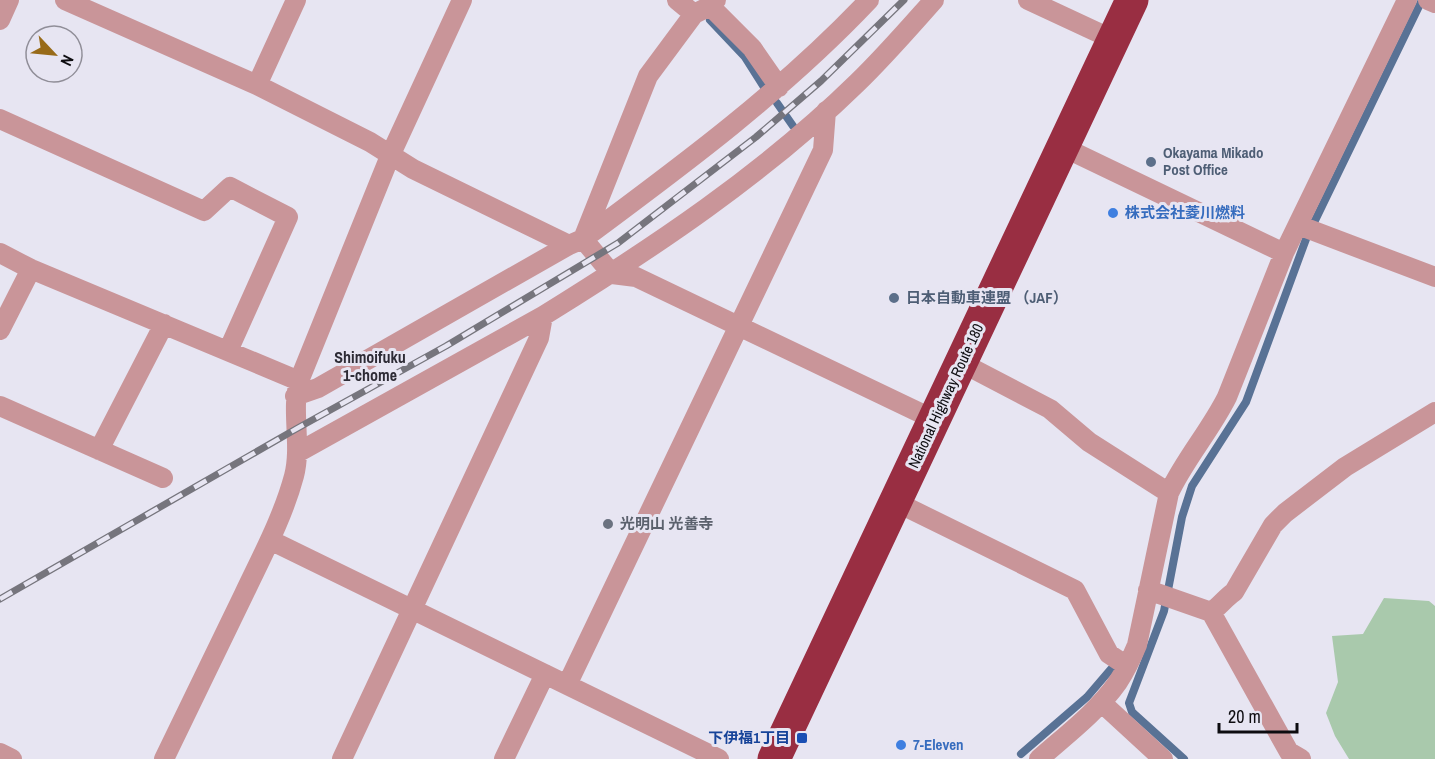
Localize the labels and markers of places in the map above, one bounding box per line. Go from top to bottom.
place label: Okayama Mikado Post Office [1163,142,1264,180]
marker: Okayama Mikado Post Office [1144,155,1158,169]
place label: 株式会社菱川燃料 [1125,202,1245,223]
marker: 株式会社菱川燃料 [1106,206,1120,220]
place label: 日本自動車連盟 （JAF） [906,287,1068,308]
marker: 日本自動車連盟 （JAF） [887,291,901,305]
place label: 光明山 光善寺 [620,513,713,534]
marker: 光明山 光善寺 [601,517,615,531]
place label: 下伊福1丁目 [708,727,790,748]
marker: 下伊福1丁目 [795,731,809,745]
place label: 7-Eleven [913,734,964,755]
marker: 7-Eleven [894,738,908,752]

